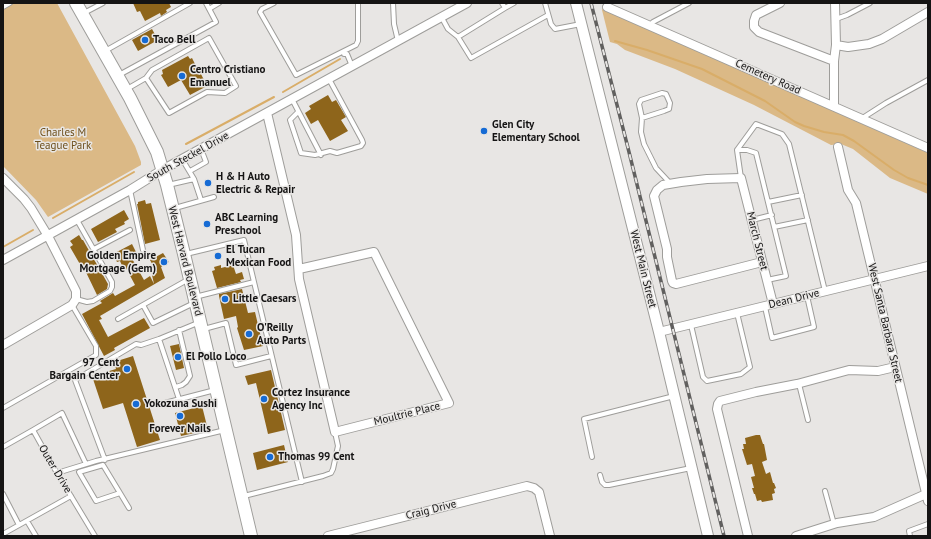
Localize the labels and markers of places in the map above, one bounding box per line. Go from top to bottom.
place label: Taco Bell [153,33,195,47]
marker: Taco Bell [140,35,150,45]
place label: Centro Cristiano Emanuel [190,63,265,89]
marker: Centro Cristiano Emanuel [177,71,187,81]
place label: Glen City Elementary School [492,118,580,144]
marker: Glen City Elementary School [479,126,489,136]
place label: H & H Auto Electric & Repair [216,170,295,196]
marker: H & H Auto Electric & Repair [203,178,213,188]
place label: ABC Learning Preschool [215,211,278,237]
marker: ABC Learning Preschool [202,219,212,229]
place label: El Tucan Mexican Food [226,243,291,269]
place label: Golden Empire Mortgage (Gem) [80,249,156,275]
marker: El Tucan Mexican Food [213,251,223,261]
marker: Golden Empire Mortgage (Gem) [159,257,169,267]
place label: Little Caesars [233,292,296,306]
marker: Little Caesars [220,294,230,304]
place label: O'Reilly Auto Parts [257,321,306,347]
marker: O'Reilly Auto Parts [244,329,254,339]
place label: El Pollo Loco [186,350,246,364]
marker: El Pollo Loco [173,352,183,362]
place label: 97 Cent Bargain Center [50,356,119,382]
marker: 97 Cent Bargain Center [122,364,132,374]
place label: Cortez Insurance Agency Inc [272,386,350,412]
marker: Cortez Insurance Agency Inc [259,394,269,404]
place label: Yokozuna Sushi [144,397,217,411]
marker: Yokozuna Sushi [131,399,141,409]
marker: Forever Nails [175,411,185,421]
place label: Forever Nails [149,422,211,436]
place label: Thomas 99 Cent [278,450,354,464]
marker: Thomas 99 Cent [265,452,275,462]

